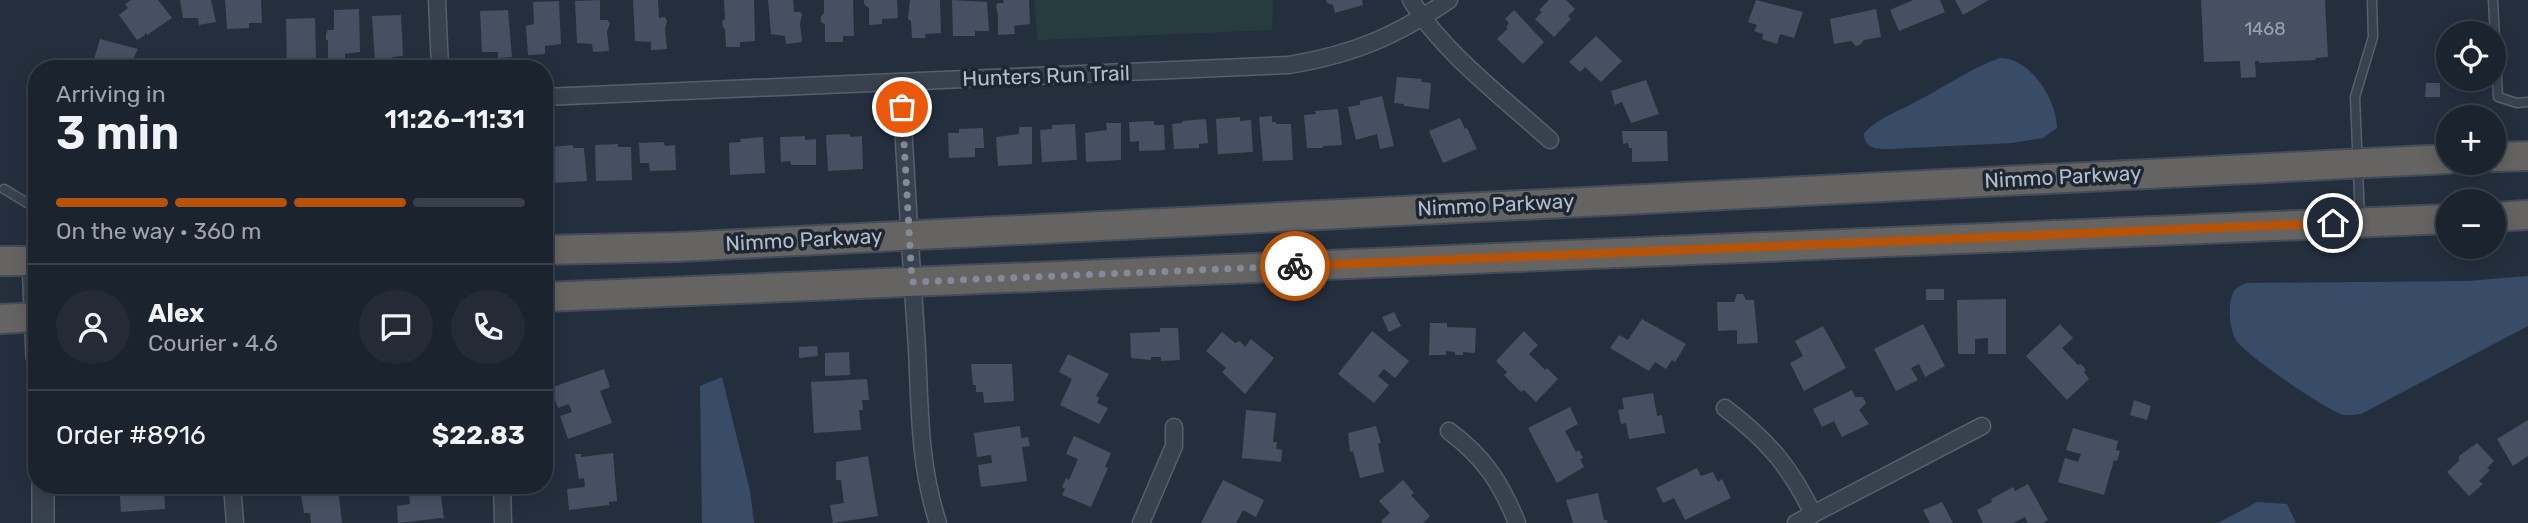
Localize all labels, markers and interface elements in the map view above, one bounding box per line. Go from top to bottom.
house number: 1468 [2244,18,2286,40]
map controls [2436,21,2506,259]
button: locate [2436,21,2506,91]
street label: Hunters Run Trail [962,60,1130,91]
pin [872,77,932,137]
text: Arriving in [56,80,166,108]
icon: bag [883,88,921,126]
text: 11:26–11:31 [385,104,525,135]
button: + [2436,105,2506,175]
text: 3 min [56,106,179,161]
street label: Nimmo Parkway [1984,160,2143,193]
street label: Nimmo Parkway [1417,188,1576,221]
button: − [2436,189,2506,259]
pin [2303,193,2363,253]
icon: home [2314,204,2352,242]
text: On the way · 360 m [56,217,262,245]
street label: Nimmo Parkway [725,223,884,256]
courier [1260,231,1330,301]
icon: bike [1276,247,1314,285]
button: person [56,290,130,364]
button: chat [359,290,433,364]
button: phone [451,290,525,364]
text: Alex [148,298,204,329]
text: Courier · 4.6 [148,329,278,357]
text: Order #8916 [56,420,206,451]
text: $22.83 [432,420,525,451]

